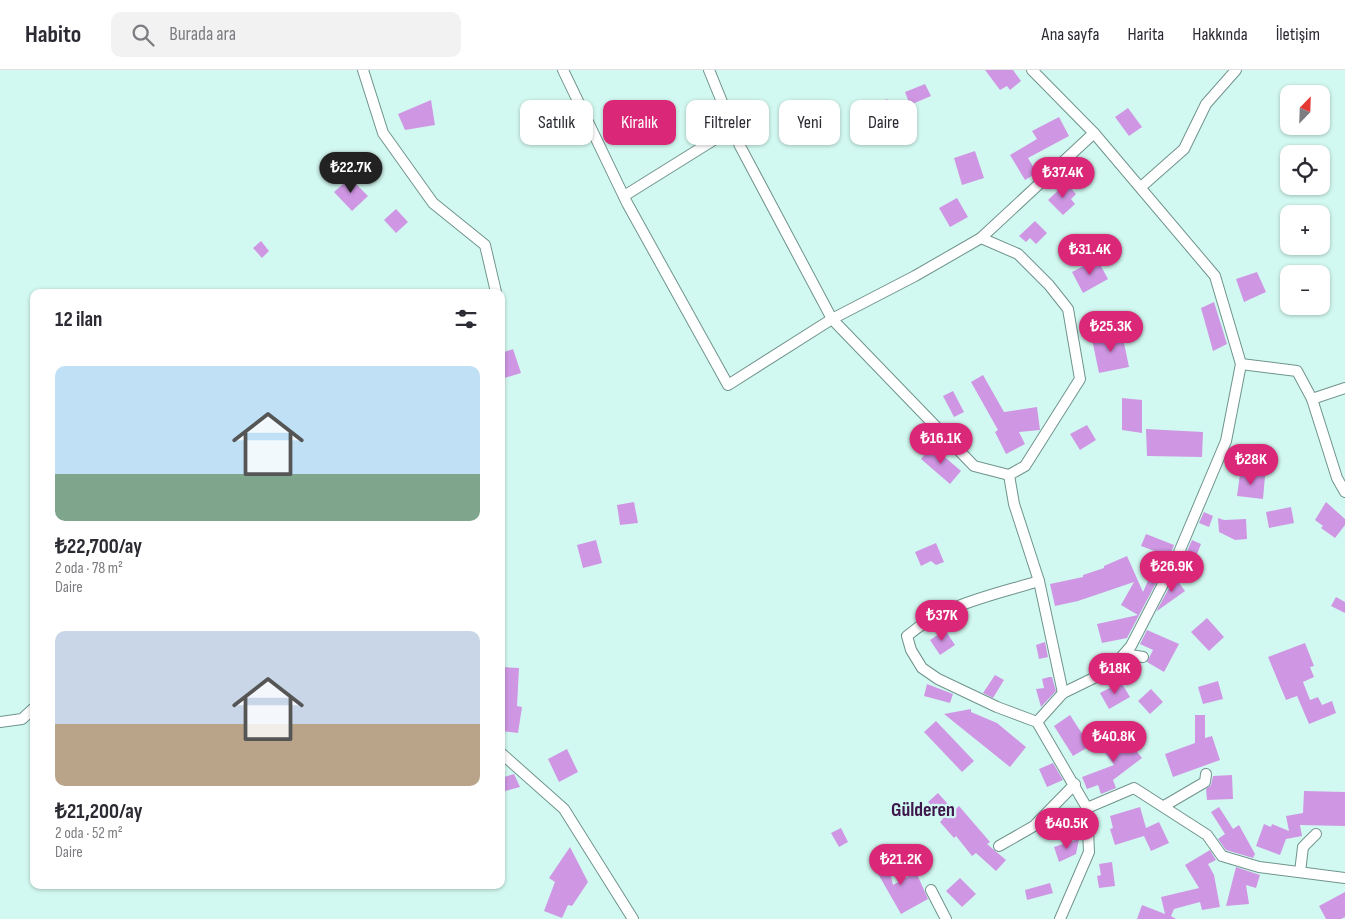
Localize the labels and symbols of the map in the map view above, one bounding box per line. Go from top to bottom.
north arrow [1280,85,1330,135]
pin: ₺22.7K [310,152,392,194]
pin: ₺37.4K [1022,156,1104,199]
pin: ₺31.4K [1049,234,1131,276]
pin: ₺25.3K [1070,310,1152,353]
pin: ₺16.1K [900,422,982,465]
pin: ₺28K [1221,444,1281,486]
pin: ₺26.9K [1131,550,1213,593]
pin: ₺37K [912,600,972,642]
pin: ₺18K [1085,652,1145,695]
pin: ₺40.8K [1073,720,1155,763]
district label: Gülderen [891,798,955,822]
pin: ₺40.5K [1026,808,1108,850]
pin: ₺21.2K [860,844,942,886]

